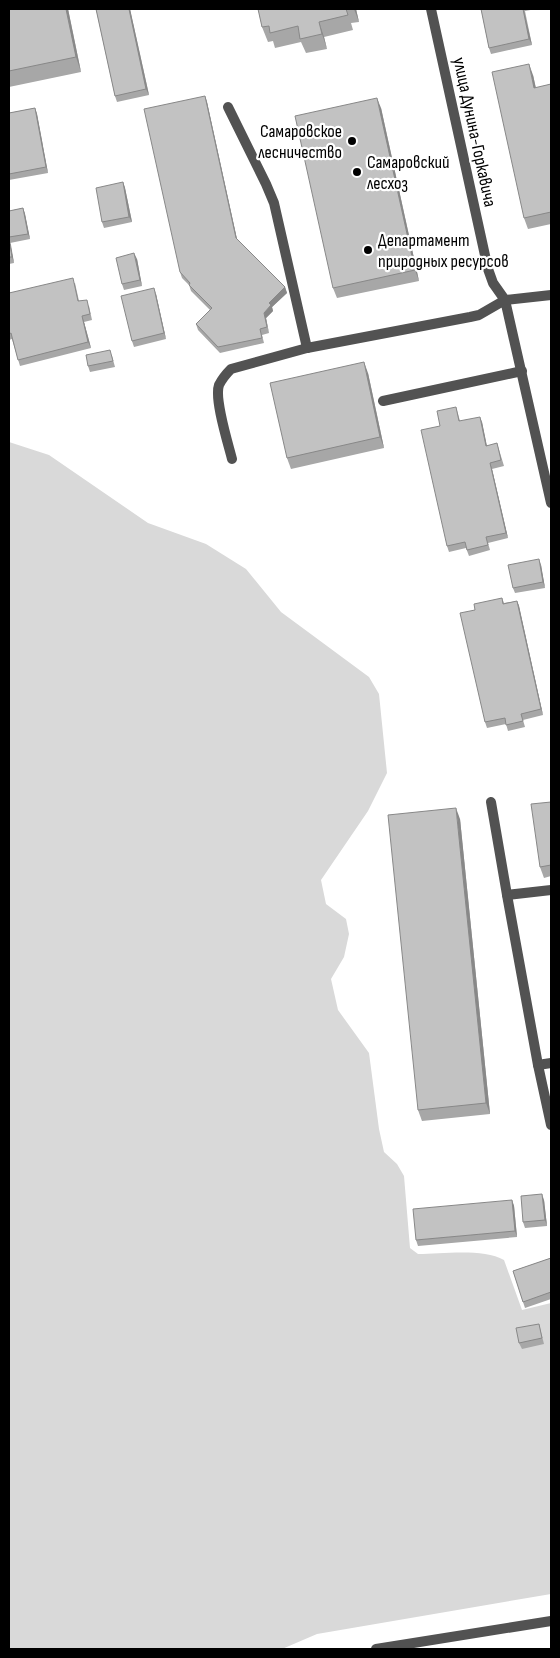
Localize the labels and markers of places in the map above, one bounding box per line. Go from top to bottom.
place label: Самаровское лесничество [258,121,342,163]
marker: Самаровское лесничество [346,135,358,147]
place label: Самаровский лесхоз [367,152,450,194]
marker: Самаровский лесхоз [351,166,363,178]
place label: Департамент природных ресурсов [378,230,509,272]
marker: Департамент природных ресурсов [362,244,374,256]

